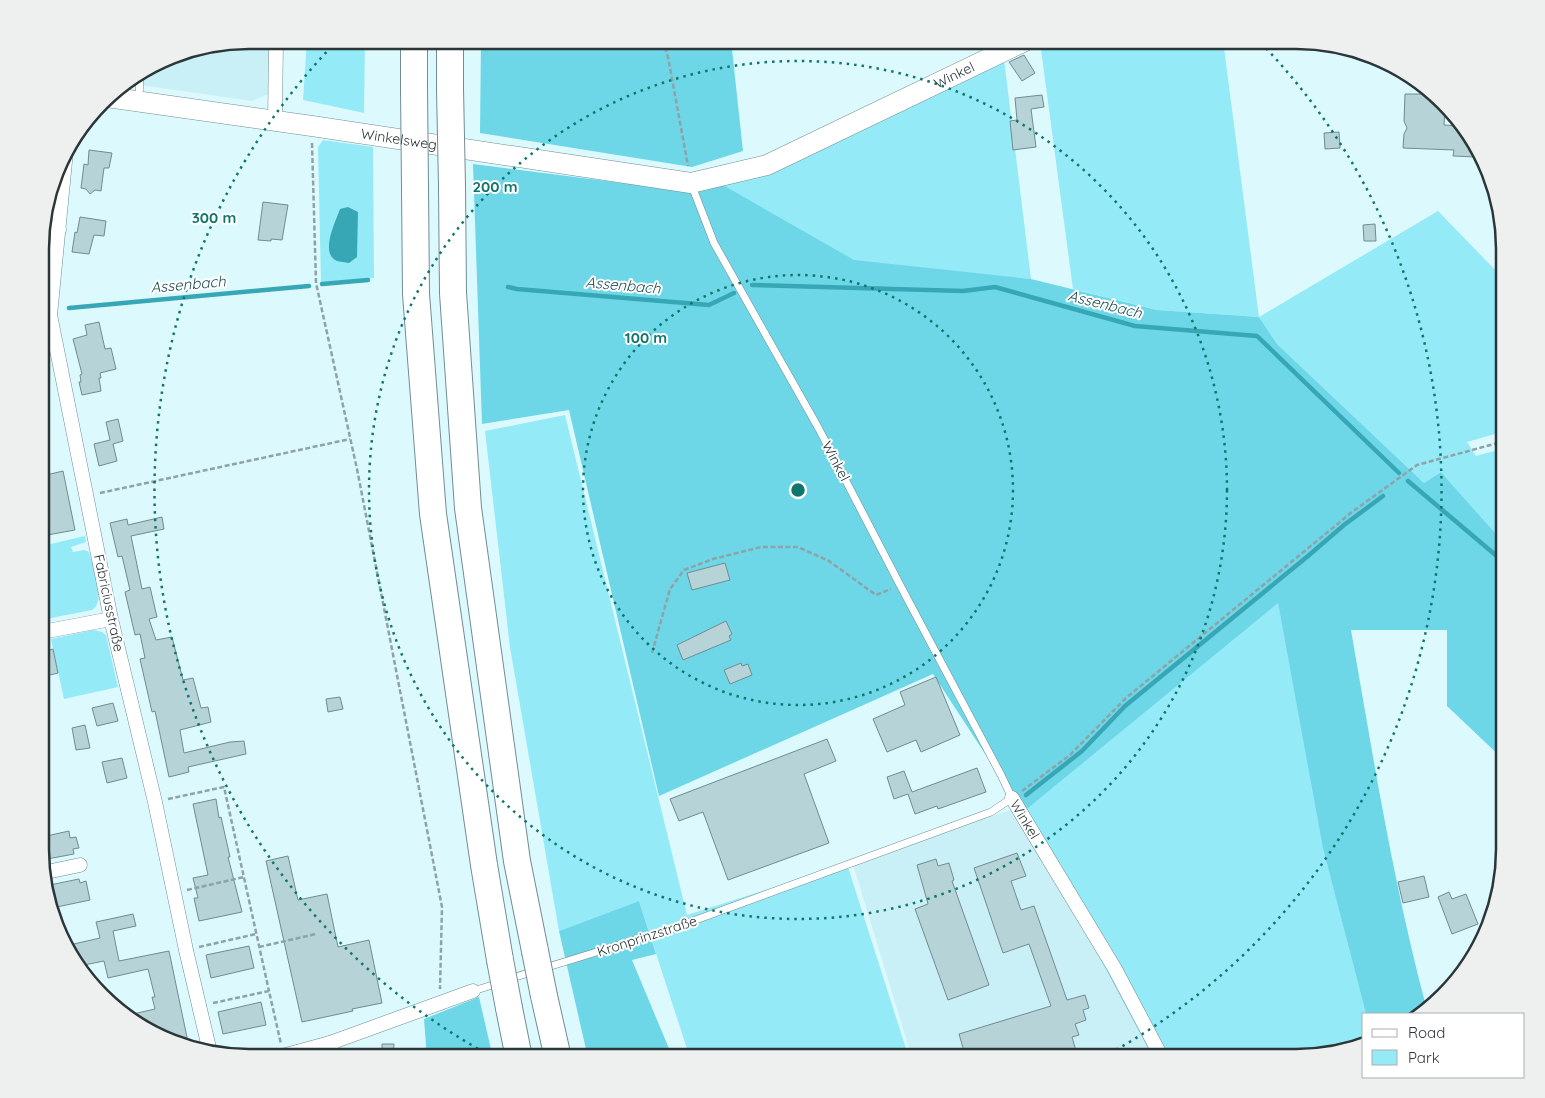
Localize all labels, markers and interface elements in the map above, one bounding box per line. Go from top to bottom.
street label: Winkel [931,58,977,92]
street label: Winkelsweg [360,124,438,154]
text: 200 m [473,177,518,196]
text: 300 m [192,208,236,227]
water label: Assenbach [150,271,227,297]
water label: Assenbach [585,272,662,298]
water label: Assenbach [1066,286,1144,322]
text: 100 m [625,328,667,347]
street label: Winkel [818,438,854,484]
centre of rings [789,481,807,499]
street label: Fabriciusstraße [90,553,128,653]
street label: Winkel [1006,796,1044,842]
street label: Kronprinzstraße [595,911,699,961]
legend [1362,1013,1525,1078]
text: Road [1408,1023,1445,1042]
text: Park [1408,1048,1440,1067]

